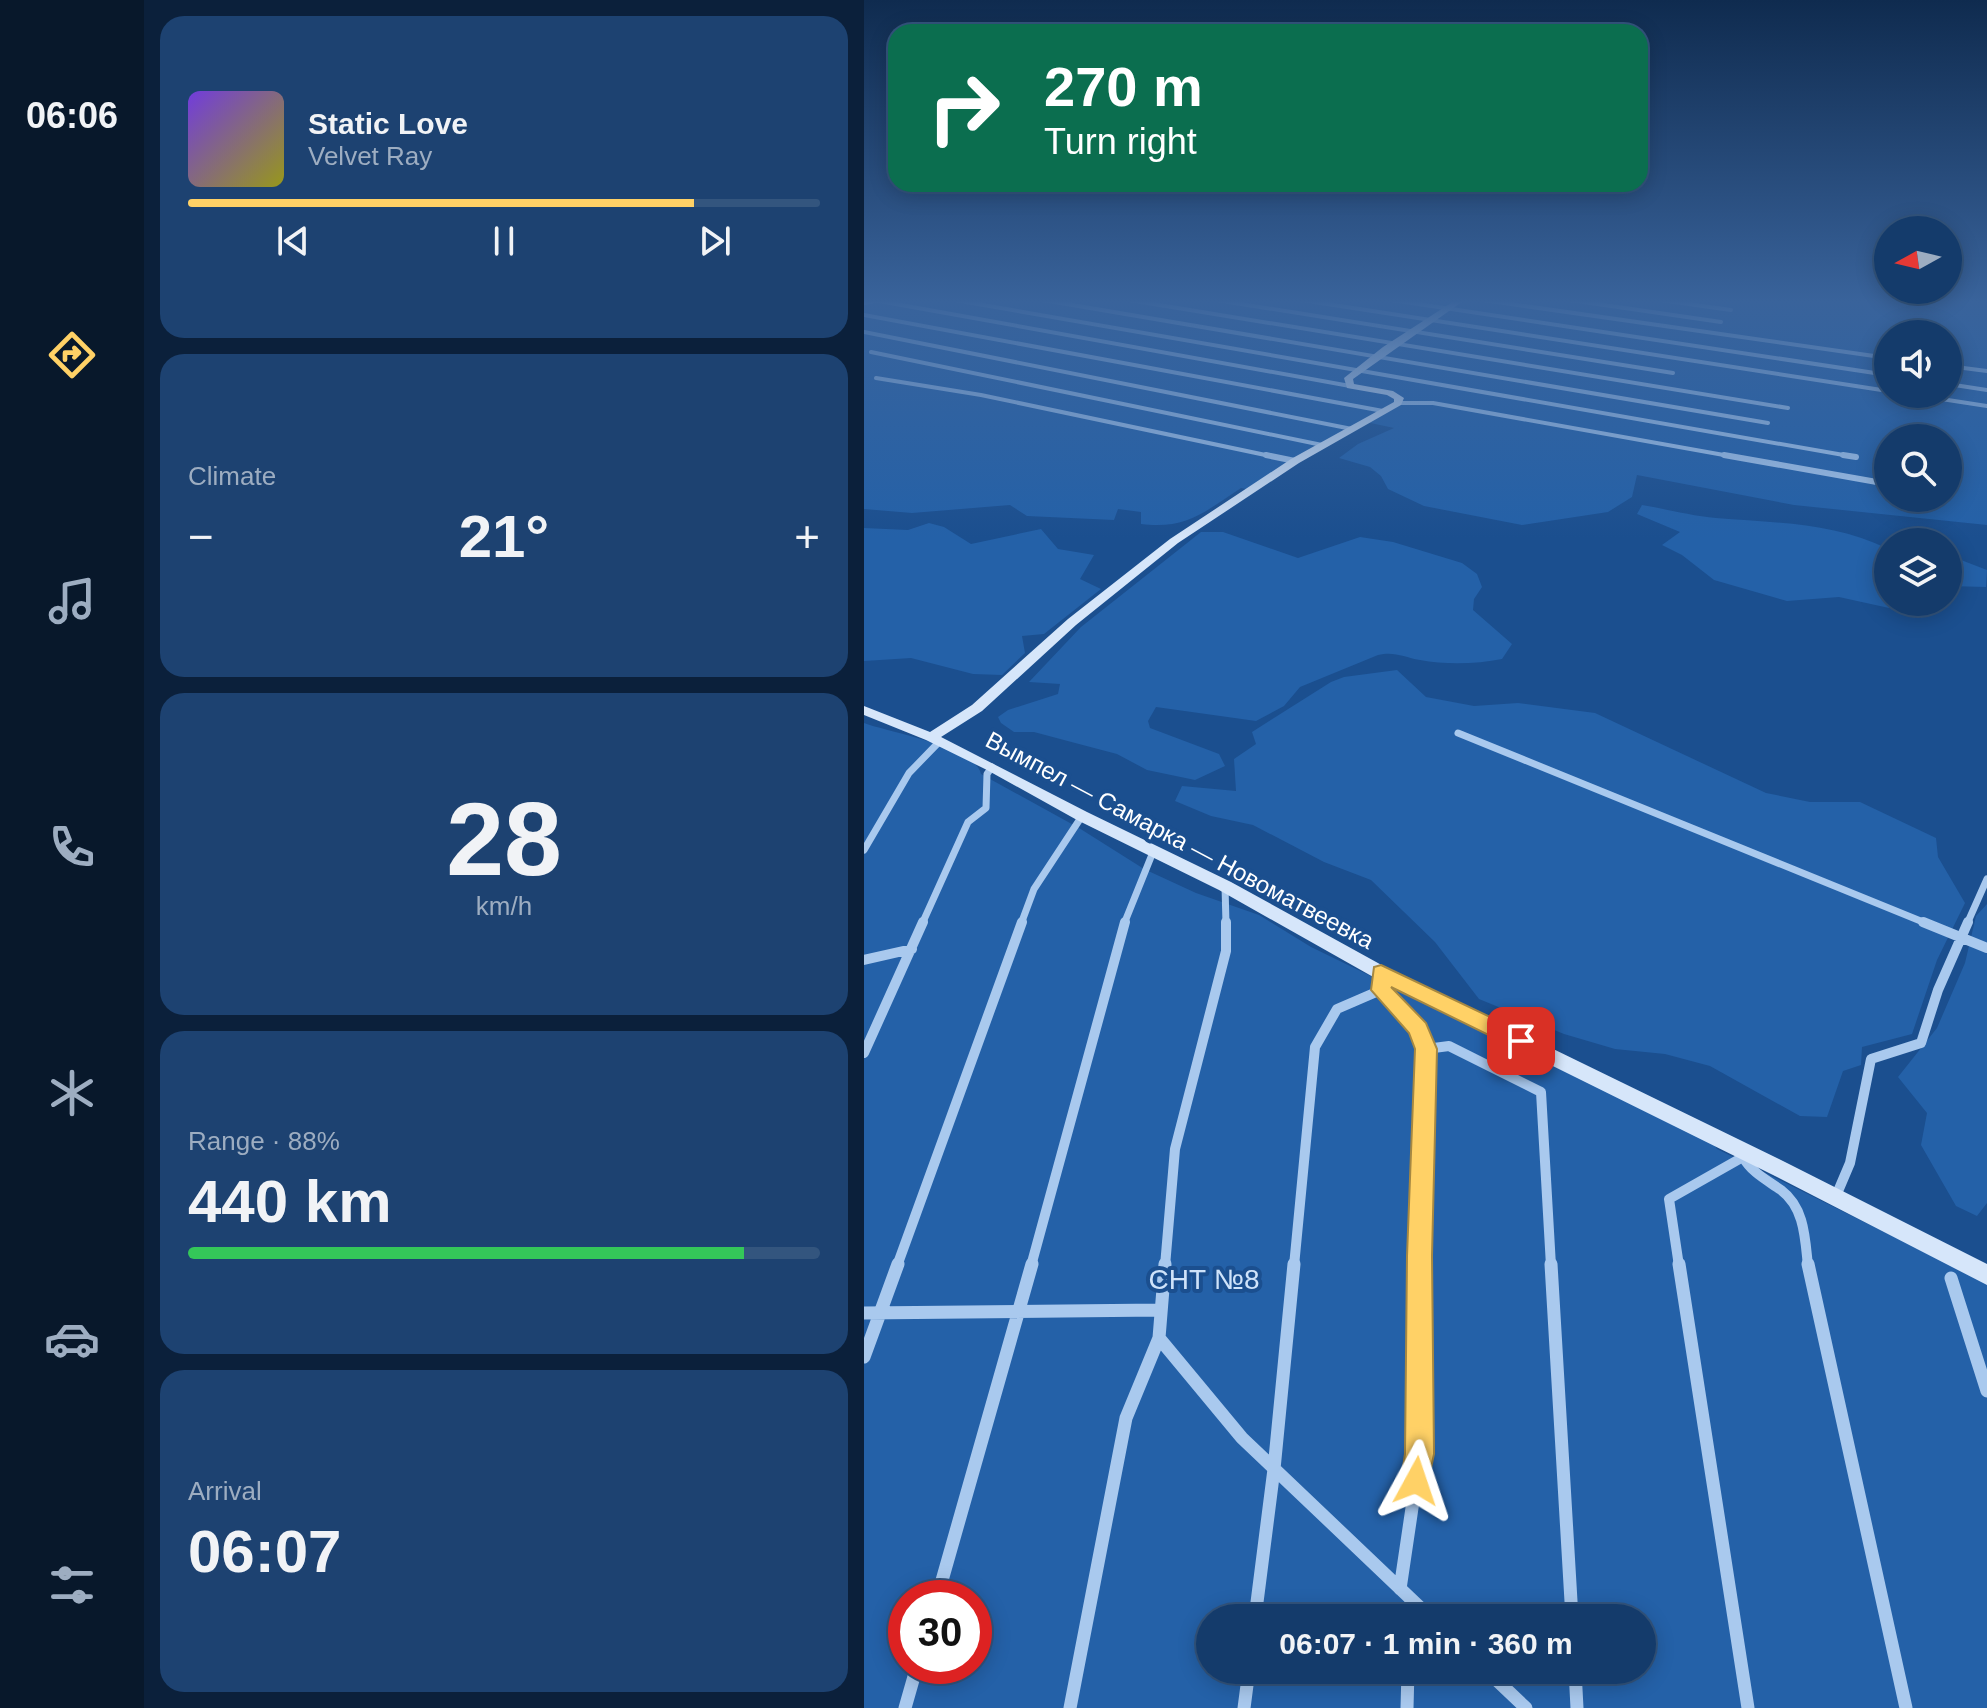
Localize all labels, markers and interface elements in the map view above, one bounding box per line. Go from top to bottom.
text: 270 m [1044,55,1203,118]
icon: right [912,56,1016,160]
text: 06:06 [26,95,118,136]
text: Static Love [308,107,468,140]
text: Turn right [1044,121,1197,162]
text: Velvet Ray [308,141,432,171]
north arrow [1874,216,1962,304]
map controls [1874,216,1962,616]
icon: previous [271,219,315,263]
icon: pause [482,219,526,263]
icon: next [693,219,737,263]
button: sound [1874,320,1962,408]
icon: directions [44,327,100,383]
button: search [1874,424,1962,512]
text: Climate [188,461,276,491]
text: 21° [459,503,549,570]
text: − [188,512,214,561]
text: + [794,512,820,561]
button: layers [1874,528,1962,616]
icon: music [44,573,100,629]
street label: Вымпел — Самарка — Новоматвеевка [981,726,1379,954]
text: 28 [446,781,562,897]
icon: phone [44,819,100,875]
text: km/h [476,891,532,921]
pin [1487,1007,1555,1075]
icon: arrive [1499,1019,1543,1063]
icon: climate [44,1065,100,1121]
text: Range · 88% [188,1126,340,1156]
text: 440 km [188,1168,392,1235]
park label: СНТ №8 [1149,1264,1259,1295]
icon: car [44,1311,100,1367]
position arrow [1374,1439,1458,1523]
text: Arrival [188,1476,262,1506]
text: 06:07 [188,1518,341,1585]
icon: filters [44,1557,100,1613]
speed limit sign: 30 [888,1580,992,1684]
text: 06:07 · 1 min · 360 m [1279,1627,1573,1660]

